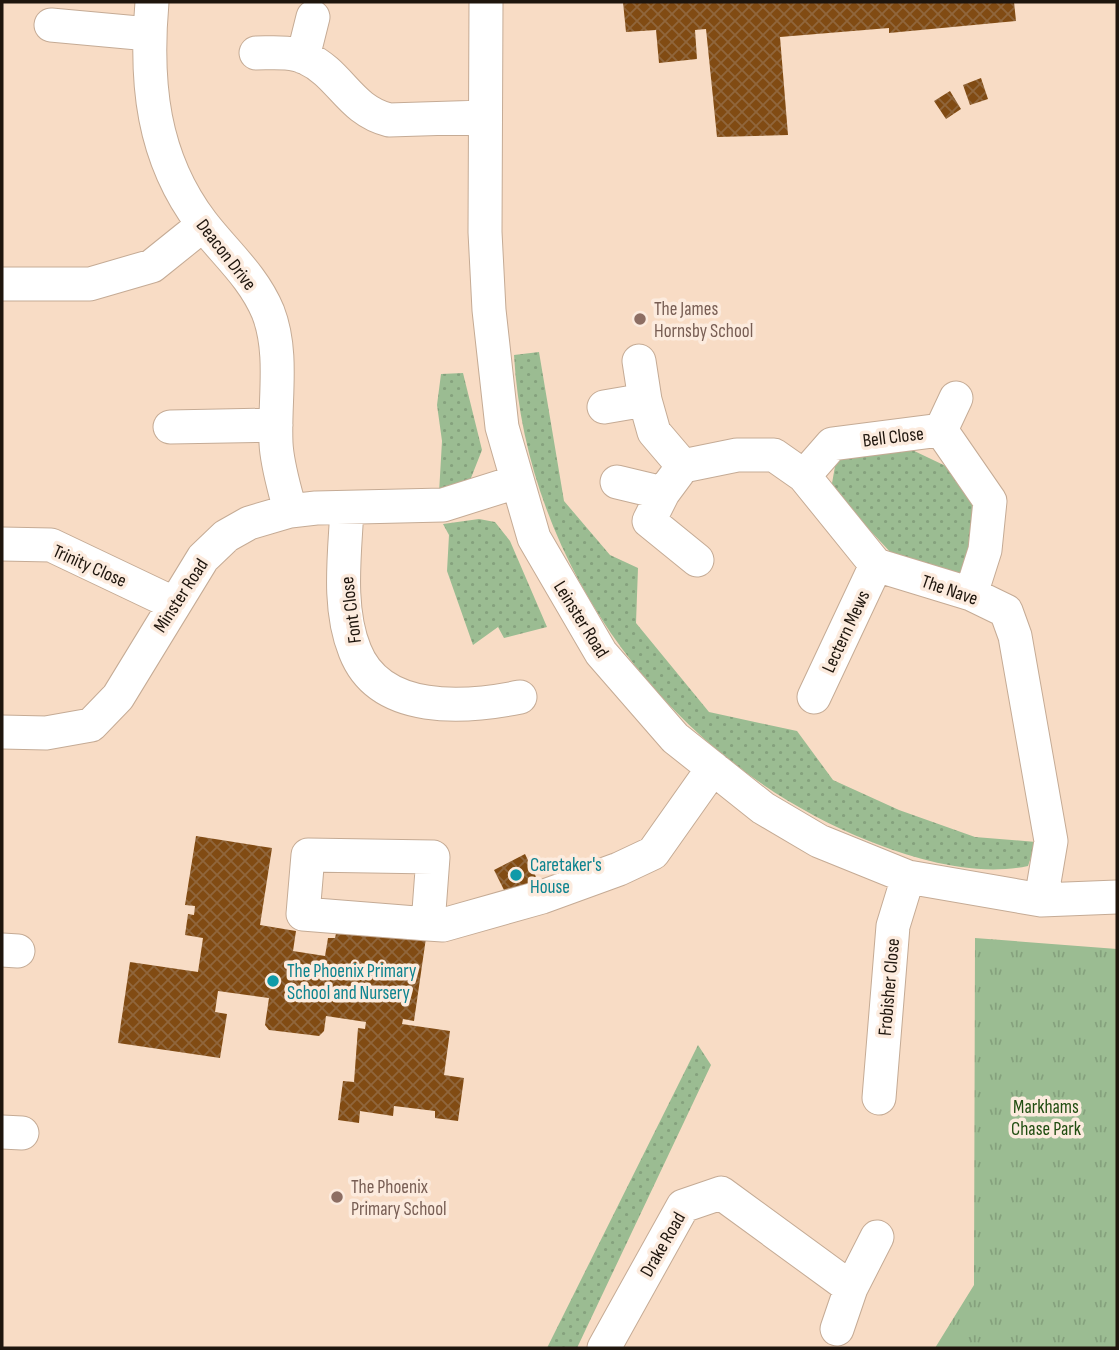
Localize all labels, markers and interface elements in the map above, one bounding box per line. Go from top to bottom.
street label: Deacon Drive [191,215,261,295]
place label: The James Hornsby School [654,298,753,343]
marker: The James Hornsby School [632,311,648,327]
street label: Bell Close [861,422,925,453]
street label: Trinity Close [49,540,130,593]
street label: Minster Road [149,555,214,637]
street label: The Nave [918,570,981,611]
street label: Font Close [336,575,367,644]
street label: Leinster Road [548,577,613,663]
street label: Lectern Mews [817,587,875,676]
place label: Caretaker's House [530,854,602,899]
marker: Caretaker's House [508,867,524,883]
street label: Frobisher Close [874,937,905,1037]
place label: The Phoenix Primary School and Nursery [287,960,417,1005]
marker: The Phoenix Primary School and Nursery [265,973,281,989]
park label: Markhams Chase Park [1011,1096,1082,1141]
place label: The Phoenix Primary School [351,1176,447,1221]
marker: The Phoenix Primary School [329,1189,345,1205]
street label: Drake Road [636,1208,691,1281]

